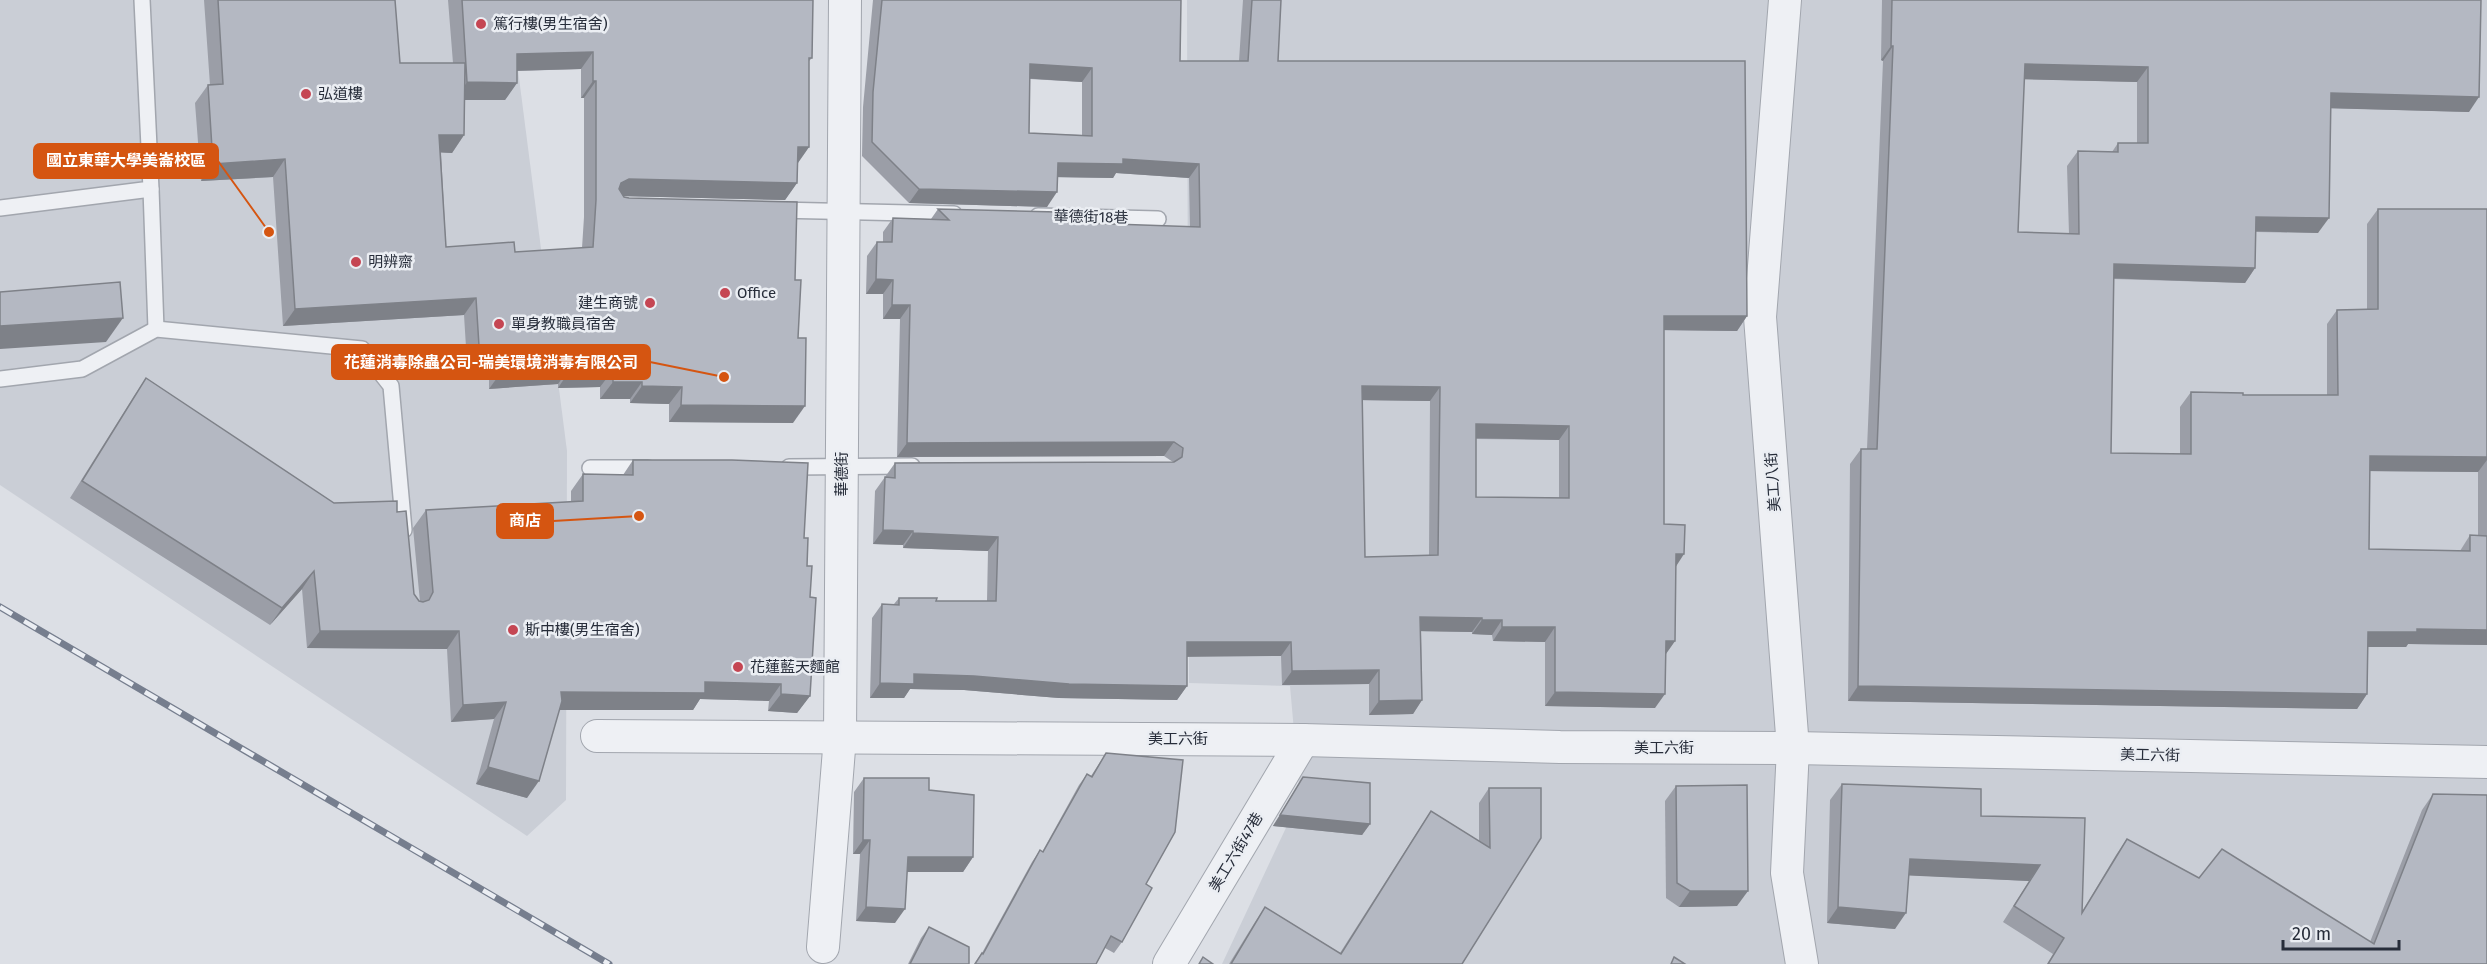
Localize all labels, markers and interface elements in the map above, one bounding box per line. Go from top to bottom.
place label: 篤行樓(男生宿舍) [493,15,608,33]
marker: 篤行樓(男生宿舍) [474,17,488,31]
place label: 弘道樓 [318,85,363,103]
marker: 弘道樓 [299,87,313,101]
callout: 國立東華大學美崙校區 [34,144,218,178]
text: 國立東華大學美崙校區 [46,151,206,170]
street label: 華德街18巷 [1053,207,1129,227]
place label: 明辨齋 [368,253,413,271]
marker: 明辨齋 [349,255,363,269]
place label: Office [737,284,776,302]
marker: Office [718,286,732,300]
place label: 建生商號 [578,294,638,312]
marker: 建生商號 [643,296,657,310]
place label: 單身教職員宿舍 [511,315,616,333]
marker: 單身教職員宿舍 [492,317,506,331]
callout: 花蓮消毒除蟲公司-瑞美環境消毒有限公司 [332,345,650,379]
text: 花蓮消毒除蟲公司-瑞美環境消毒有限公司 [344,353,638,372]
street label: 華德街 [833,451,851,497]
street label: 美工八街 [1762,451,1784,513]
callout: 商店 [497,504,553,538]
text: 商店 [509,511,541,530]
place label: 斯中樓(男生宿舍) [525,621,640,639]
marker: 斯中樓(男生宿舍) [506,623,520,637]
place label: 花蓮藍天麵館 [750,658,840,676]
marker: 花蓮藍天麵館 [731,660,745,674]
street label: 美工六街 [1148,730,1208,748]
street label: 美工六街 [1634,739,1694,757]
street label: 美工六街 [2120,745,2180,765]
street label: 美工六街47巷 [1205,809,1267,895]
scale bar [2283,913,2398,951]
text: 20 m [2292,923,2331,945]

